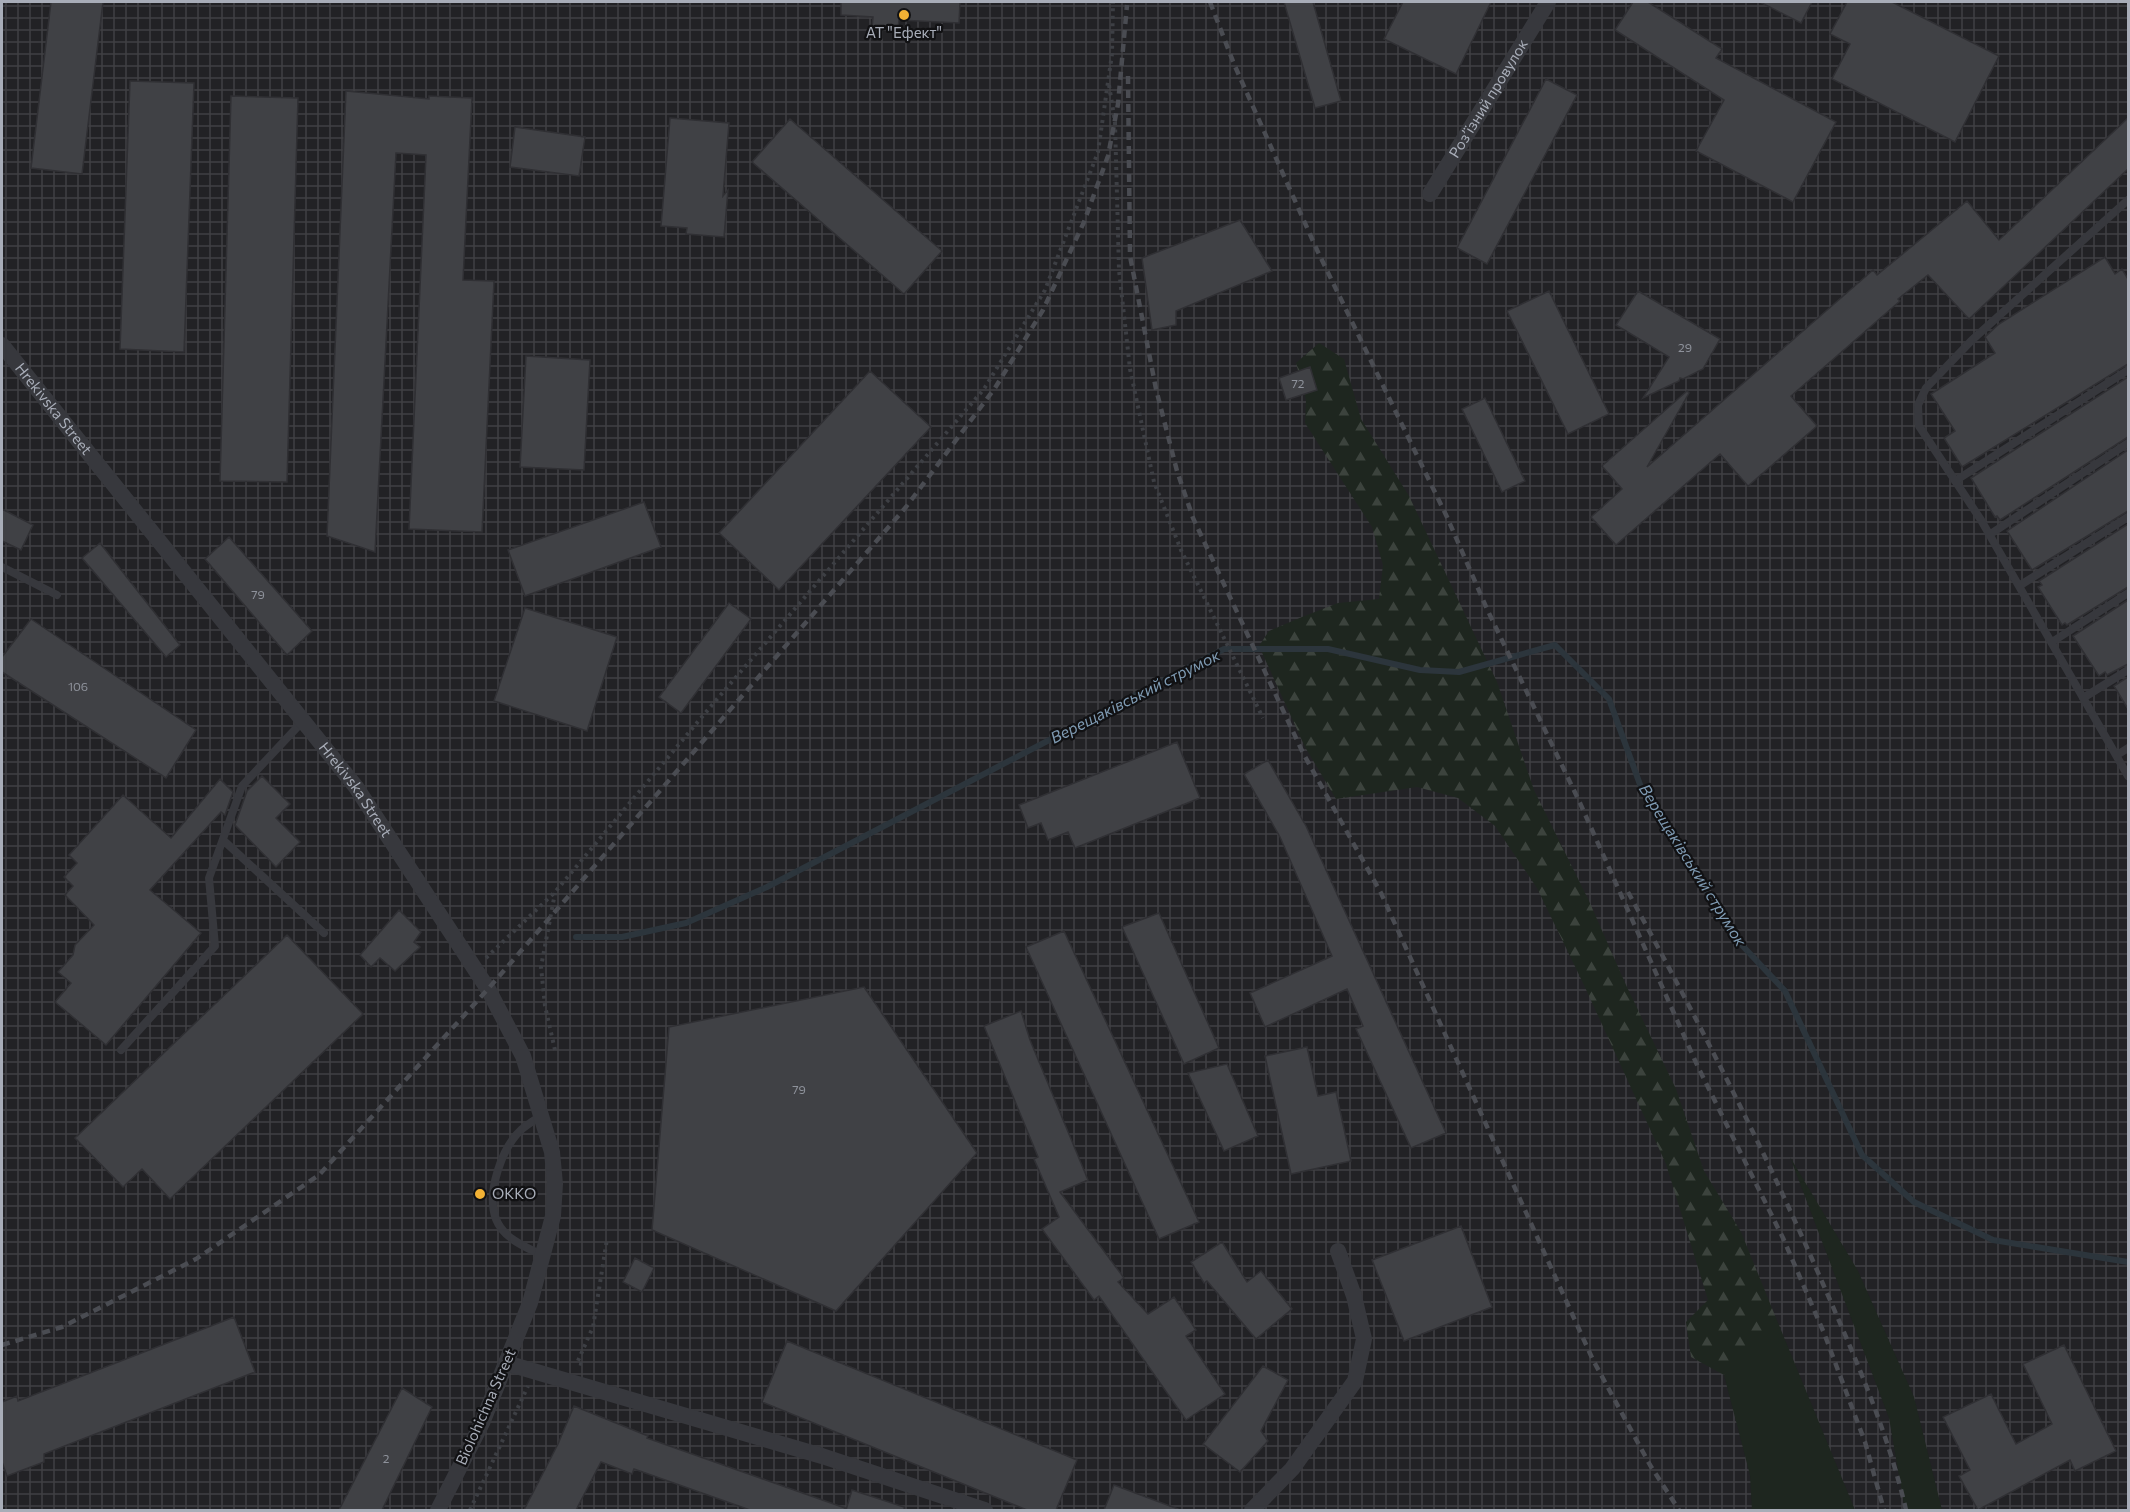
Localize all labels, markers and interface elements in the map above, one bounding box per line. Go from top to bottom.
marker: АТ "Ефект" [897,8,911,22]
place label: АТ "Ефект" [866,23,942,41]
street label: Роз’їзний провулок [1444,35,1531,161]
house number: 29 [1678,340,1692,354]
street label: Hrekivska Street [12,359,96,458]
house number: 72 [1292,376,1305,390]
house number: 79 [251,587,265,601]
water label: Верещаківський струмок [1047,644,1223,747]
house number: 106 [68,679,88,693]
street label: Hrekivska Street [316,738,396,840]
water label: Верещаківський струмок [1636,780,1751,950]
house number: 79 [792,1082,806,1096]
place label: OKKO [492,1184,536,1202]
marker: OKKO [473,1187,487,1201]
street label: Biolohichna Street [451,1346,519,1468]
house number: 2 [383,1451,390,1465]

